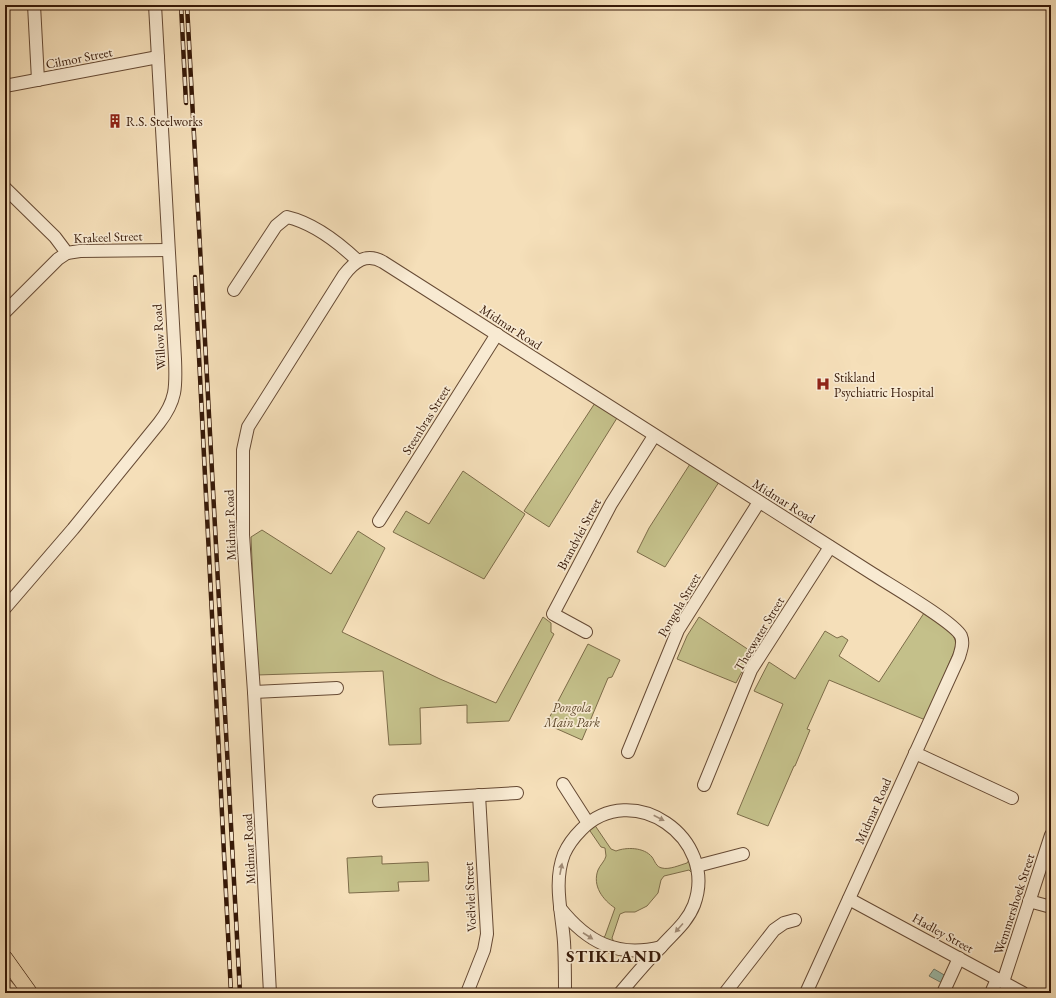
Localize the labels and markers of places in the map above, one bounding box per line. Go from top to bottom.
building icon: R.S. Steelworks [107,113,123,129]
place label: R.S. Steelworks [126,113,203,130]
place label: Stikland Psychiatric Hospital [834,369,934,401]
hospital icon: Stikland Psychiatric Hospital [815,376,831,392]

